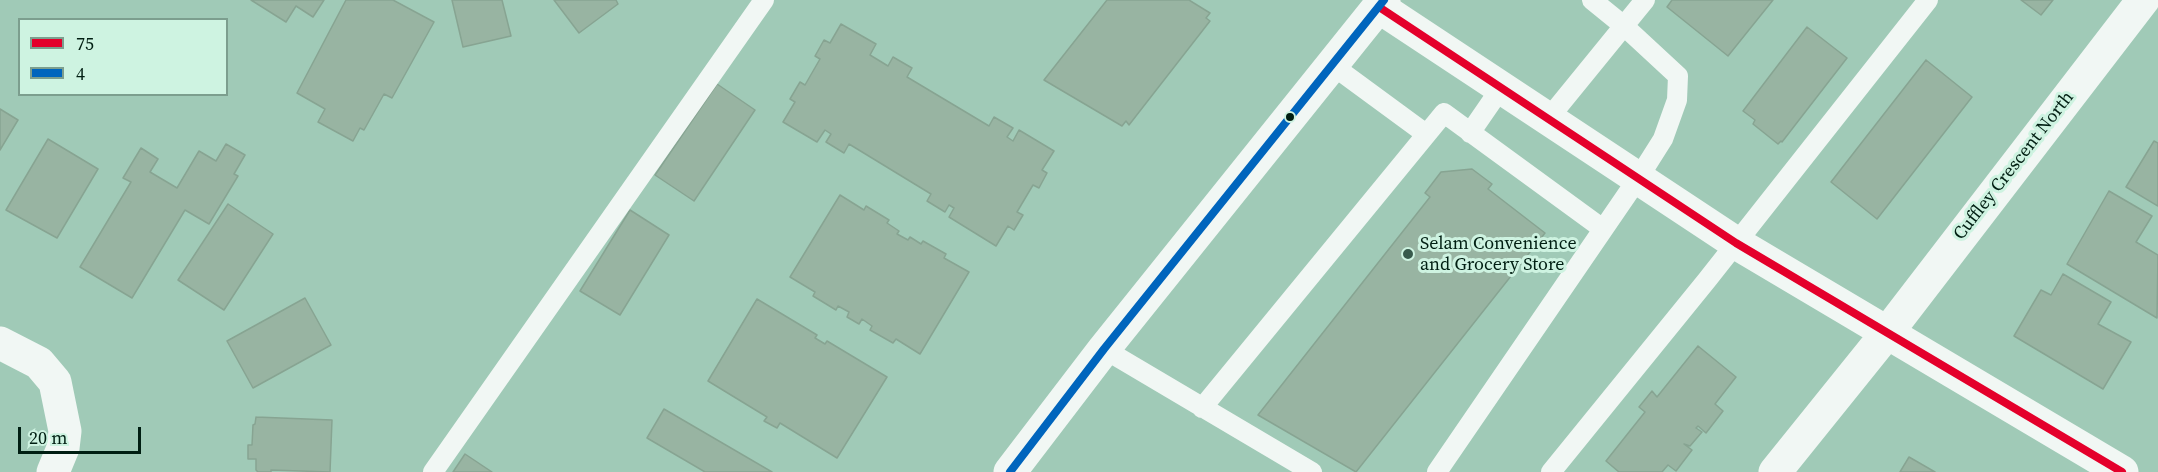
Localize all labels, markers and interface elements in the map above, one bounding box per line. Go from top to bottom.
legend [18,18,228,96]
text: 75 [76,31,94,56]
text: 4 [76,61,85,86]
street label: Cuffley Crescent North [1949,87,2079,245]
unlabelled marker [1284,111,1296,123]
place label: Selam Convenience and Grocery Store [1420,233,1577,276]
marker: Selam Convenience and Grocery Store [1401,247,1415,261]
scale bar [21,415,144,453]
text: 20 m [29,425,67,450]

